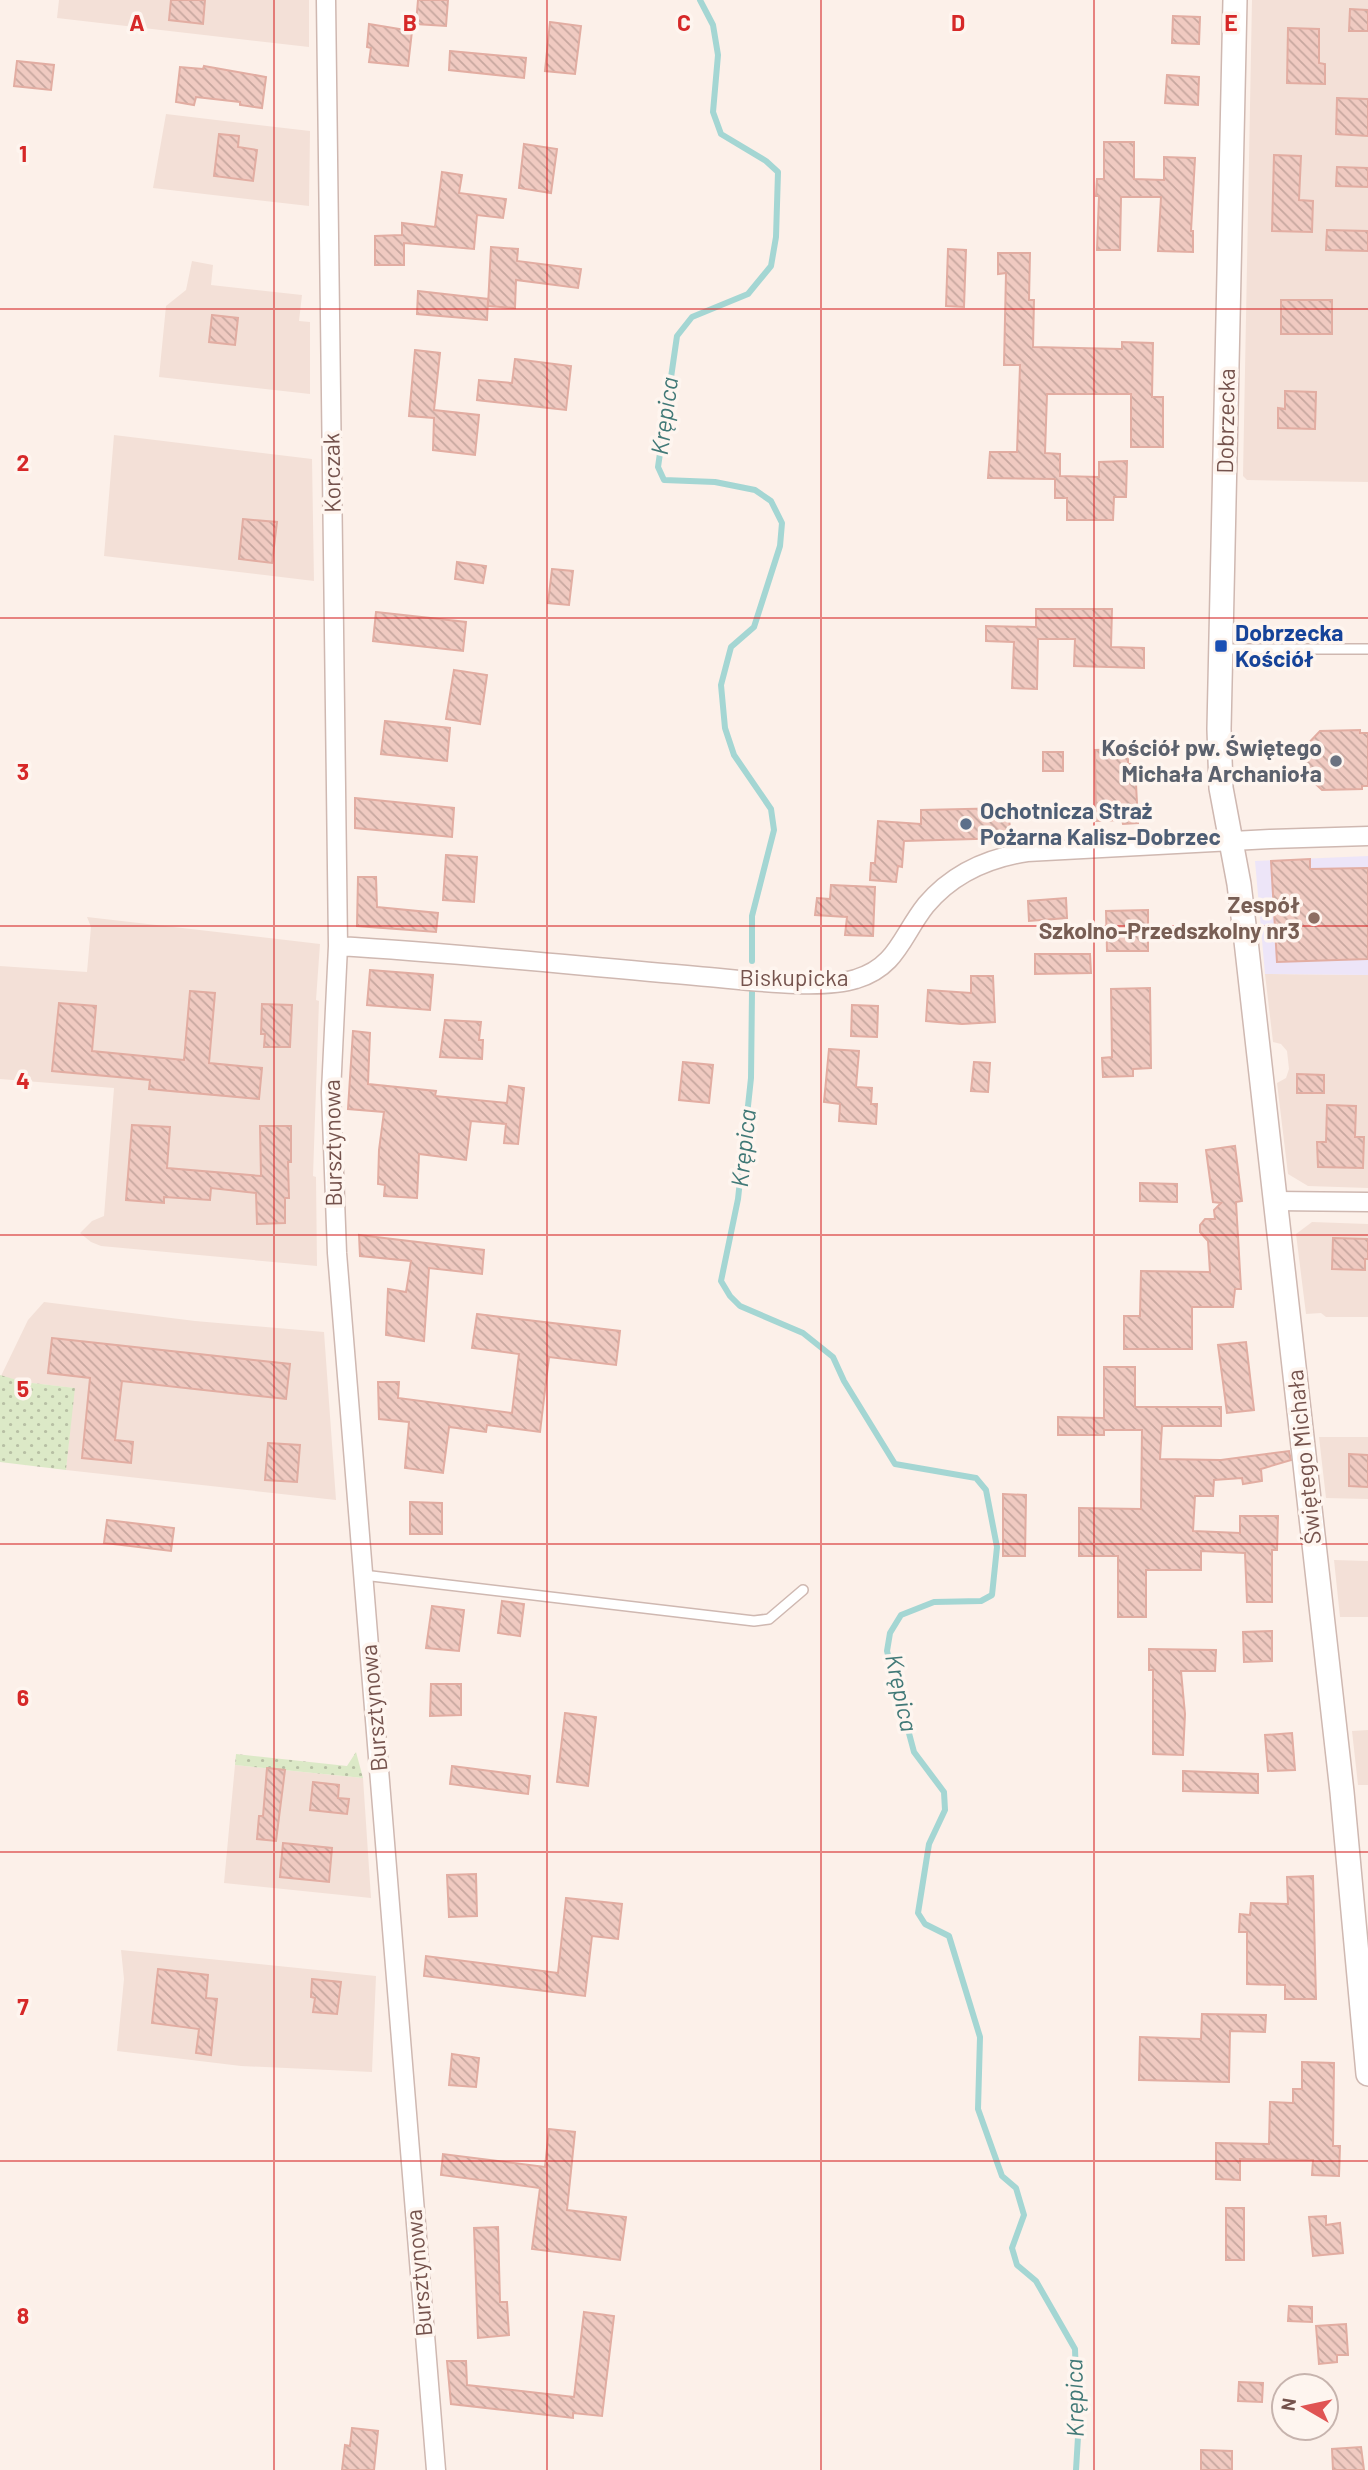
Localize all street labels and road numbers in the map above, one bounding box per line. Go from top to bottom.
street label: Dobrzecka [1210,368,1240,474]
street label: Korczak [316,433,346,513]
street label: Biskupicka [740,963,848,991]
street label: Bursztynowa [317,1079,347,1207]
street label: Świętego Michała [1280,1368,1326,1546]
street label: Bursztynowa [354,1643,393,1773]
street label: Bursztynowa [399,2208,438,2338]

